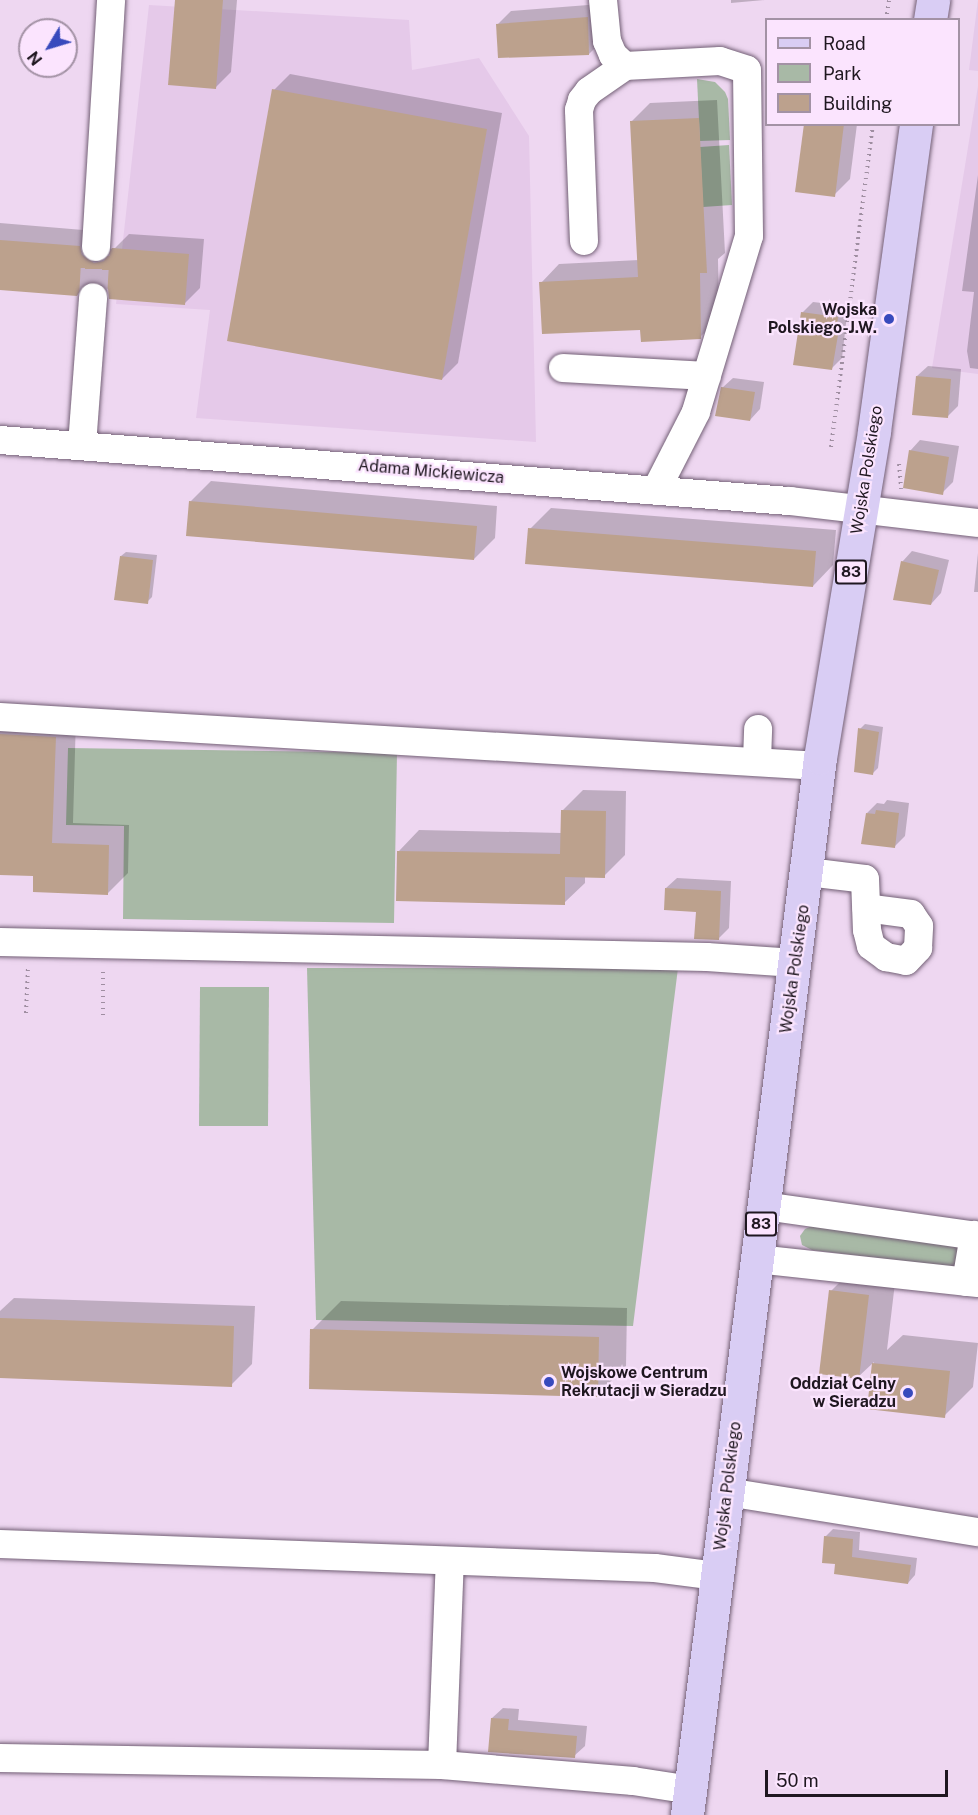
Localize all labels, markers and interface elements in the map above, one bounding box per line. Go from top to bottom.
north arrow [18,18,78,78]
legend [765,18,960,126]
text: Road [823,33,866,54]
text: N [24,47,46,69]
text: Park [823,63,861,84]
text: Building [823,93,892,114]
place label: Wojska Polskiego-J.W. [768,300,877,338]
marker: Wojska Polskiego-J.W. [882,312,896,326]
street label: Wojska Polskiego [847,404,887,536]
street label: Adama Mickiewicza [357,456,505,488]
road number: 83 [834,560,868,584]
street label: Wojska Polskiego [776,903,814,1035]
road number: 83 [744,1212,777,1236]
place label: Wojskowe Centrum Rekrutacji w Sieradzu [561,1363,727,1401]
place label: Oddział Celny w Sieradzu [790,1374,896,1412]
marker: Wojskowe Centrum Rekrutacji w Sieradzu [542,1375,556,1389]
marker: Oddział Celny w Sieradzu [901,1386,915,1400]
street label: Wojska Polskiego [711,1420,745,1552]
scale bar [768,1758,951,1796]
text: 50 m [776,1770,819,1791]

